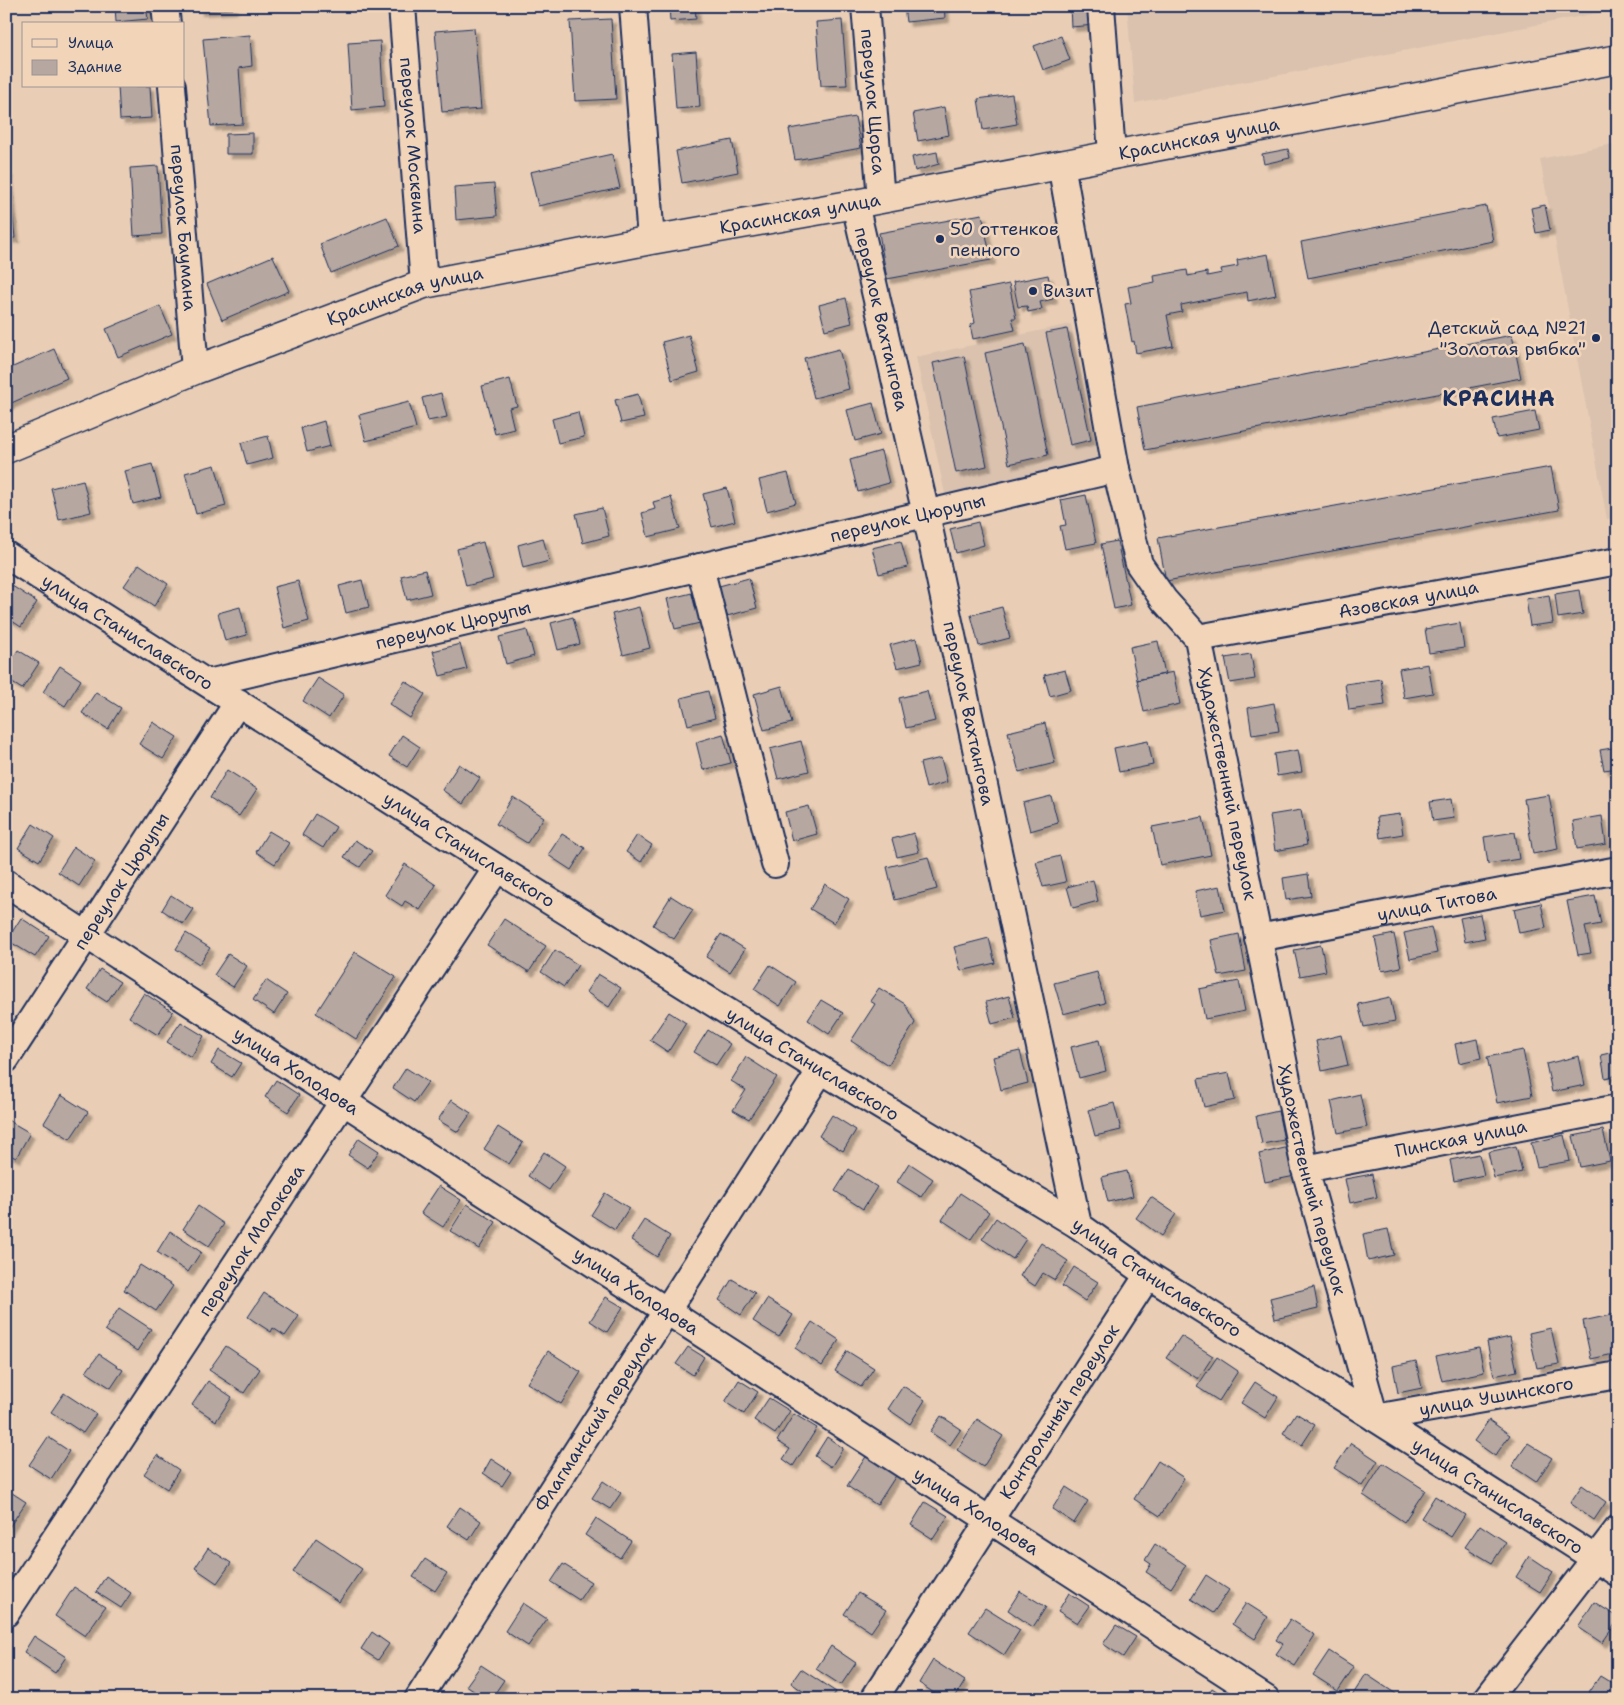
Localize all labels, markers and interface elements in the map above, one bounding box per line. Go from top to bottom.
legend [22,22,185,88]
street label: переулок Щорса [855,28,891,176]
text: Улица [68,33,114,53]
street label: переулок Москвина [394,56,432,235]
text: Здание [68,57,122,77]
street label: Красинская улица [1117,112,1281,166]
street label: переулок Баумана [165,143,202,312]
street label: Красинская улица [718,187,882,240]
place label: 50 оттенков пенного [950,217,1058,262]
street label: переулок Вахтангова [849,225,914,413]
marker: 50 оттенков пенного [934,233,946,245]
street label: Красинская улица [323,261,485,331]
place label: Визит [1043,279,1095,303]
marker: Визит [1027,285,1039,297]
place label: Детский сад №21 "Золотая рыбка" [1428,316,1586,361]
marker: Детский сад №21 "Золотая рыбка" [1590,332,1602,344]
district label: КРАСИНА [1442,384,1556,413]
street label: переулок Цюрупы [828,488,988,548]
street label: улица Станиславского [37,569,218,696]
street label: Азовская улица [1337,575,1480,624]
street label: переулок Цюрупы [373,595,533,655]
street label: переулок Вахтангова [937,619,1000,808]
street label: Художественный переулок [1192,665,1263,903]
street label: улица Станиславского [379,786,560,913]
street label: переулок Цюрупы [68,808,175,954]
street label: улица Титова [1375,881,1499,927]
street label: улица Станиславского [722,1002,904,1126]
street label: улица Холодова [229,1022,364,1121]
street label: Художественный переулок [1272,1062,1352,1298]
street label: Пинская улица [1393,1114,1529,1163]
street label: переулок Молокова [193,1160,310,1321]
street label: улица Станиславского [1067,1212,1246,1343]
street label: улица Холодова [569,1242,704,1341]
street label: Контрольный переулок [994,1319,1125,1504]
street label: Флагманский переулок [529,1327,662,1516]
street label: улица Ушинского [1417,1371,1575,1422]
street label: улица Станиславского [1407,1433,1588,1560]
street label: улица Холодова [909,1462,1044,1561]

